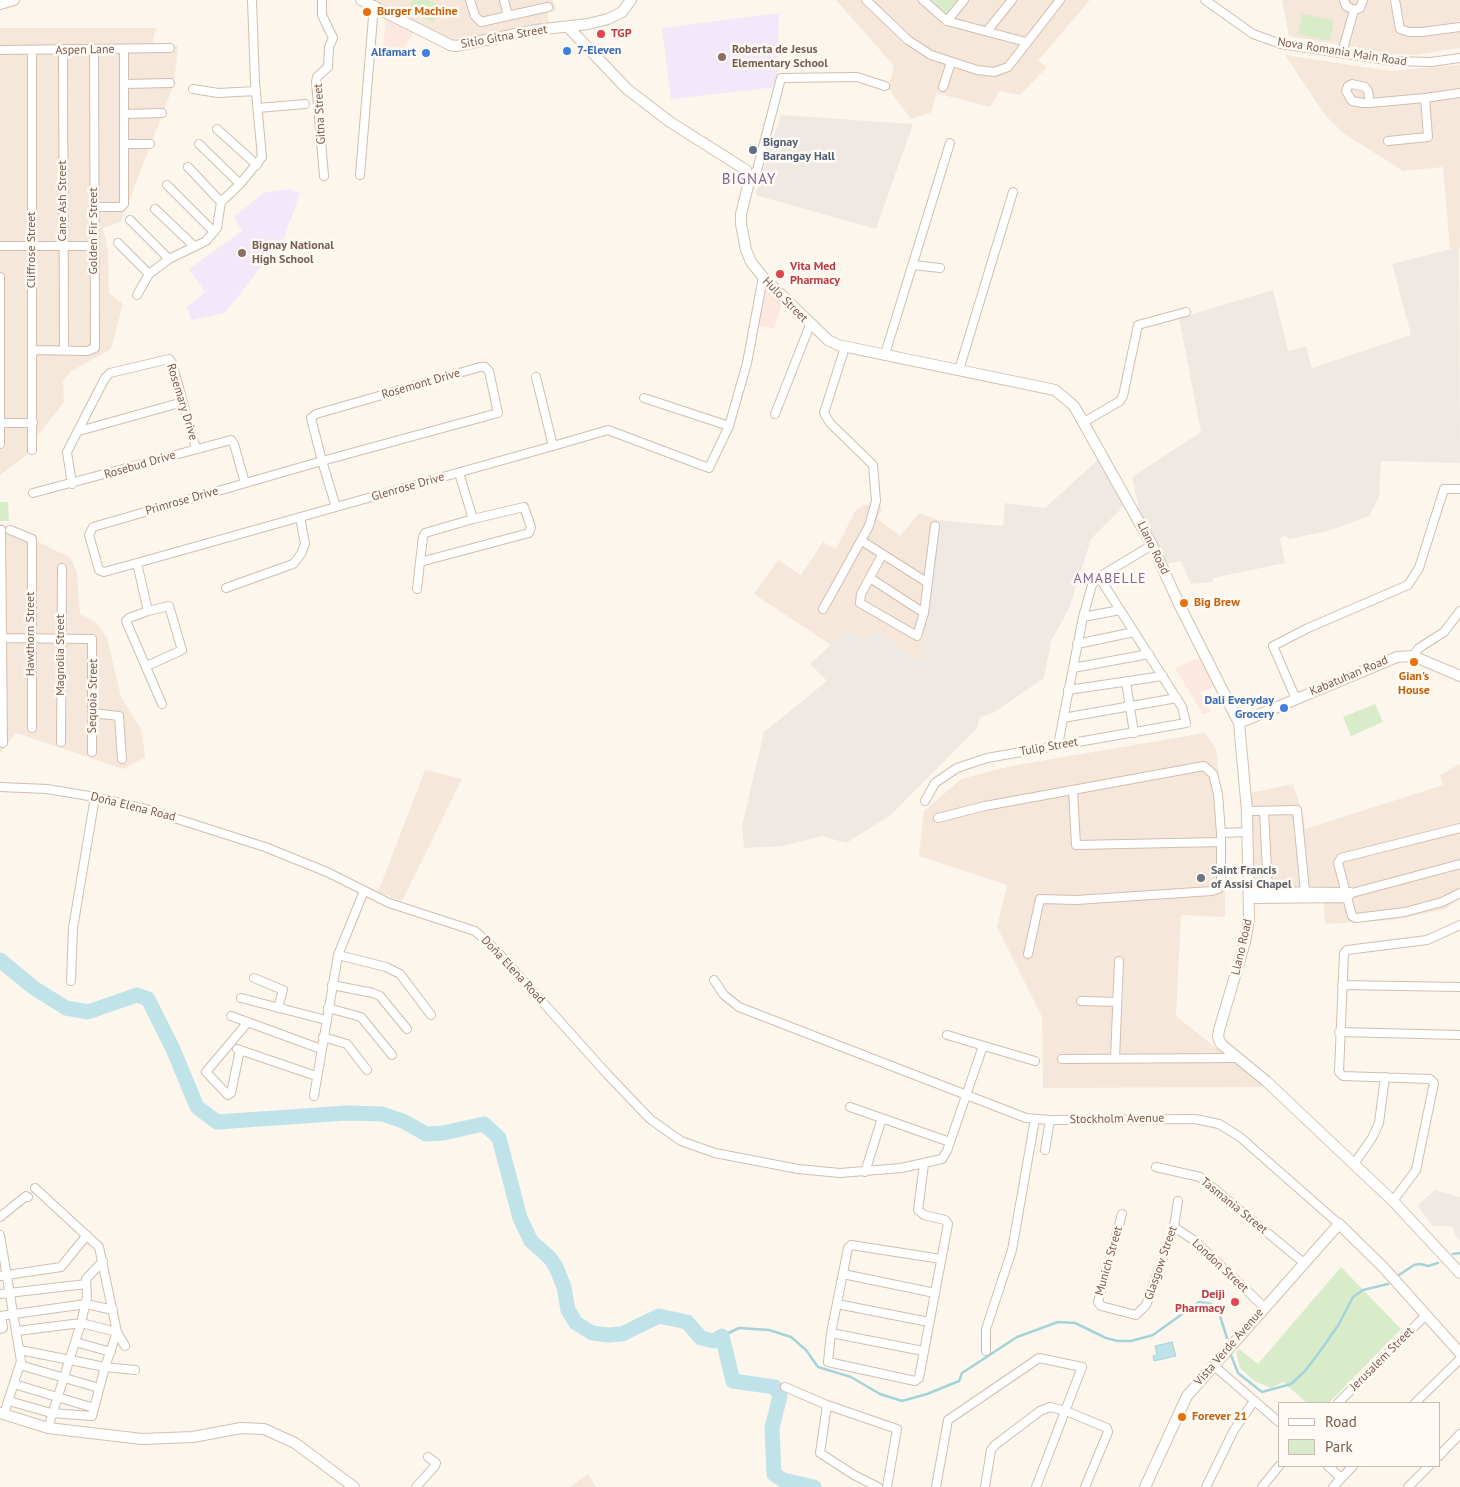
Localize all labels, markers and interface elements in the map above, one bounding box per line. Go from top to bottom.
place label: Burger Machine [377,5,458,19]
marker: Burger Machine [361,6,373,18]
street label: Sitio Gitna Street [460,22,548,52]
place label: TGP [611,27,632,41]
marker: TGP [595,28,607,40]
street label: Nova Romania Main Road [1276,35,1408,69]
street label: Aspen Lane [55,42,115,58]
place label: Roberta de Jesus Elementary School [732,43,828,71]
place label: 7-Eleven [577,44,621,58]
marker: 7-Eleven [561,45,573,57]
place label: Alfamart [371,46,416,60]
marker: Alfamart [420,47,432,59]
marker: Roberta de Jesus Elementary School [716,51,728,63]
street label: Gitna Street [311,83,329,145]
place label: Bignay Barangay Hall [763,136,835,164]
marker: Bignay Barangay Hall [747,144,759,156]
street label: Cane Ash Street [56,161,70,241]
district label: BIGNAY [721,171,777,189]
street label: Golden Fir Street [87,188,101,274]
street label: Cliffrose Street [25,212,39,288]
place label: Bignay National High School [252,239,334,267]
marker: Bignay National High School [236,247,248,259]
place label: Vita Med Pharmacy [790,260,840,288]
marker: Vita Med Pharmacy [774,268,786,280]
street label: Hulo Street [759,274,811,326]
street label: Rosemary Drive [163,362,201,442]
street label: Rosemont Drive [380,366,462,402]
street label: Rosebud Drive [103,448,177,482]
street label: Glenrose Drive [370,470,446,504]
street label: Primrose Drive [144,484,220,518]
street label: Llano Road [1134,519,1172,577]
district label: AMABELLE [1072,571,1148,587]
street label: Hawthorn Street [24,592,38,676]
place label: Big Brew [1194,596,1240,610]
marker: Big Brew [1178,597,1190,609]
street label: Magnolia Street [54,614,68,696]
street label: Kabatuhan Road [1308,653,1390,699]
marker: Gian's House [1408,656,1420,668]
street label: Sequoia Street [85,659,101,733]
place label: Gian's House [1398,670,1430,698]
place label: Dali Everyday Grocery [1204,694,1274,722]
marker: Dali Everyday Grocery [1278,702,1290,714]
street label: Tulip Street [1019,735,1079,759]
street label: Doña Elena Road [89,789,177,825]
place label: Saint Francis of Assisi Chapel [1211,864,1291,892]
marker: Saint Francis of Assisi Chapel [1195,872,1207,884]
street label: Llano Road [1229,917,1255,977]
street label: Doña Elena Road [478,933,548,1007]
street label: Stockholm Avenue [1069,1111,1165,1127]
street label: Tasmania Street [1198,1175,1270,1237]
street label: Glasgow Street [1142,1224,1180,1302]
street label: Munich Street [1092,1225,1126,1297]
street label: London Street [1189,1236,1251,1296]
place label: Deiji Pharmacy [1175,1288,1225,1316]
marker: Deiji Pharmacy [1229,1296,1241,1308]
street label: Vista Verde Avenue [1191,1305,1267,1389]
street label: Jerusalem Street [1347,1324,1417,1394]
legend [1278,1402,1440,1467]
place label: Forever 21 [1192,1410,1247,1424]
marker: Forever 21 [1176,1411,1188,1423]
text: Road [1325,1412,1357,1431]
text: Park [1325,1437,1353,1456]

